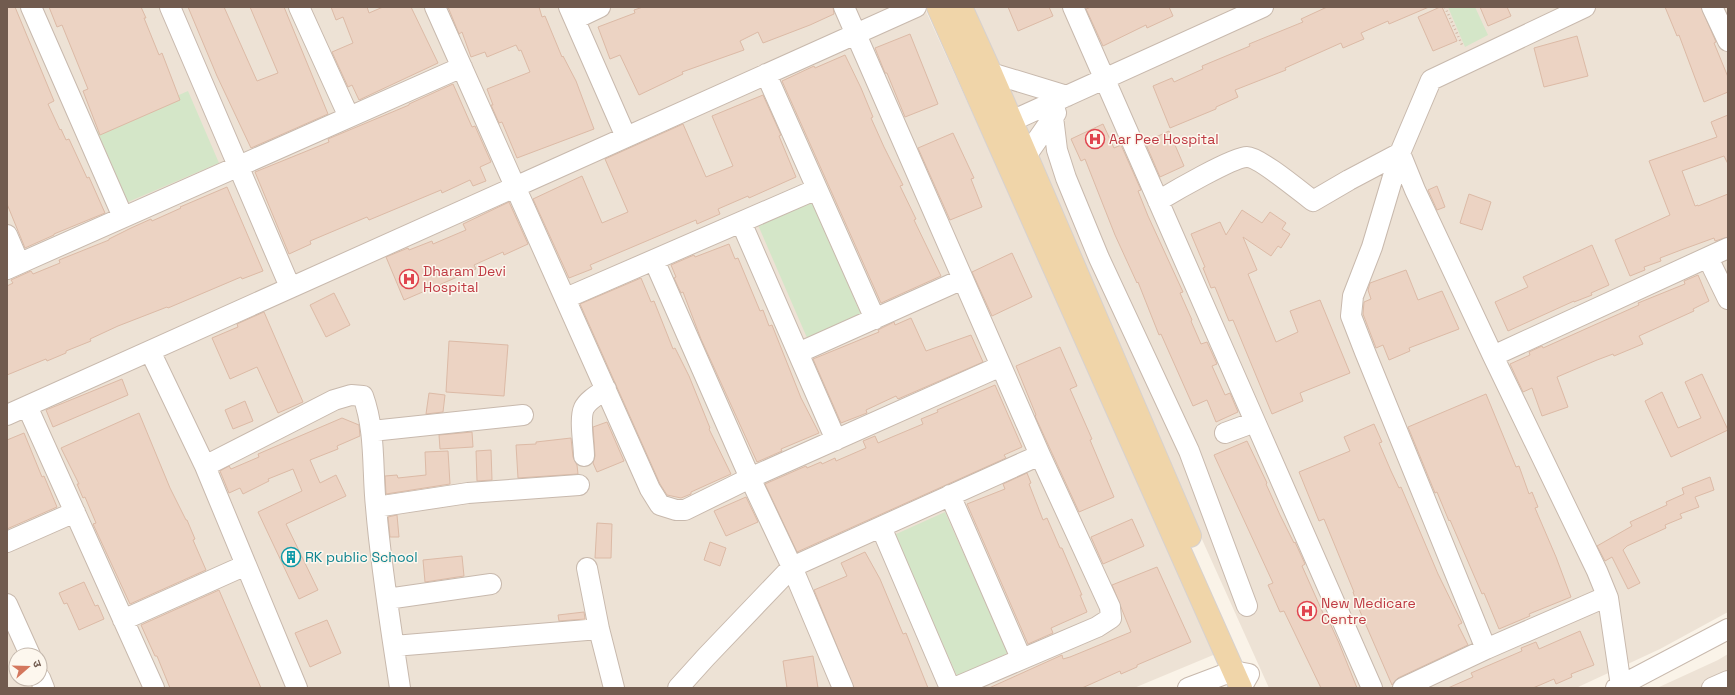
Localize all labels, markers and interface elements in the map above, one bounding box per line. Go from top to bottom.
hospital icon: Aar Pee Hospital [1084,128,1106,150]
place label: Aar Pee Hospital [1109,130,1219,148]
place label: Dharam Devi Hospital [423,262,506,296]
hospital icon: Dharam Devi Hospital [398,268,420,290]
building icon: RK public School [280,546,302,568]
place label: RK public School [305,548,418,566]
place label: New Medicare Centre [1321,594,1416,628]
hospital icon: New Medicare Centre [1296,600,1318,622]
north arrow [8,647,48,687]
text: उ [30,658,45,670]

